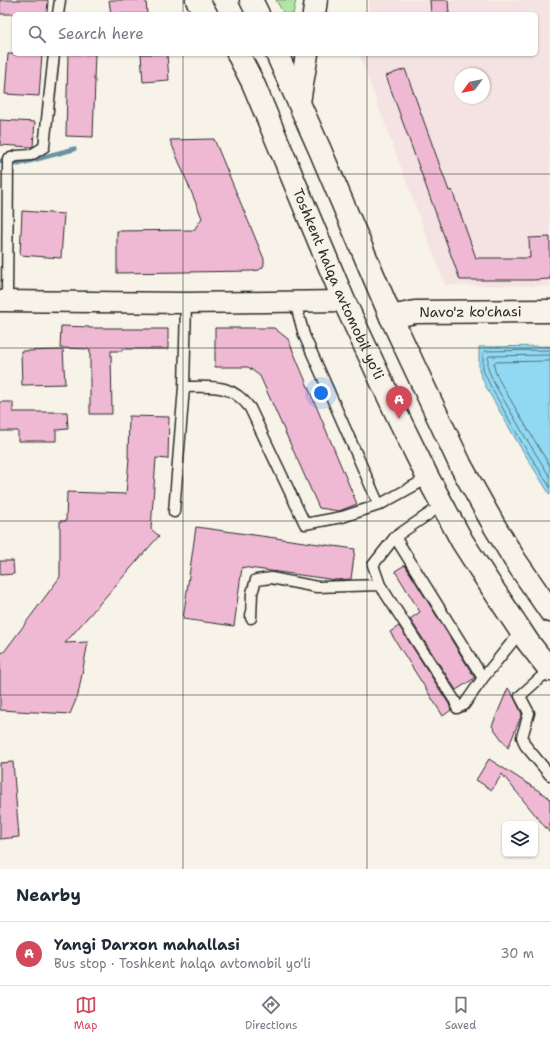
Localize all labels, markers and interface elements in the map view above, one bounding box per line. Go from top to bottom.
search box [12,12,538,56]
icon: search [26,23,48,45]
text: Search here [58,24,144,44]
north arrow [454,68,490,104]
street label: Toshkent halqa avtomobil yo'li [289,186,388,382]
street label: Navo'z ko'chasi [419,302,522,321]
your location [311,383,331,403]
pin: A [386,386,412,419]
map controls [502,821,538,857]
button: layers [502,821,538,857]
text: Nearby [16,884,81,906]
text: Yangi Darxon mahallasi [54,935,240,955]
text: A [24,945,34,962]
text: 30 m [500,945,534,962]
text: Bus stop · Toshkent halqa avtomobil yo'li [54,955,311,972]
tab: Map [74,994,97,1033]
tab: Directions [245,994,297,1033]
tab: Saved [445,994,476,1033]

